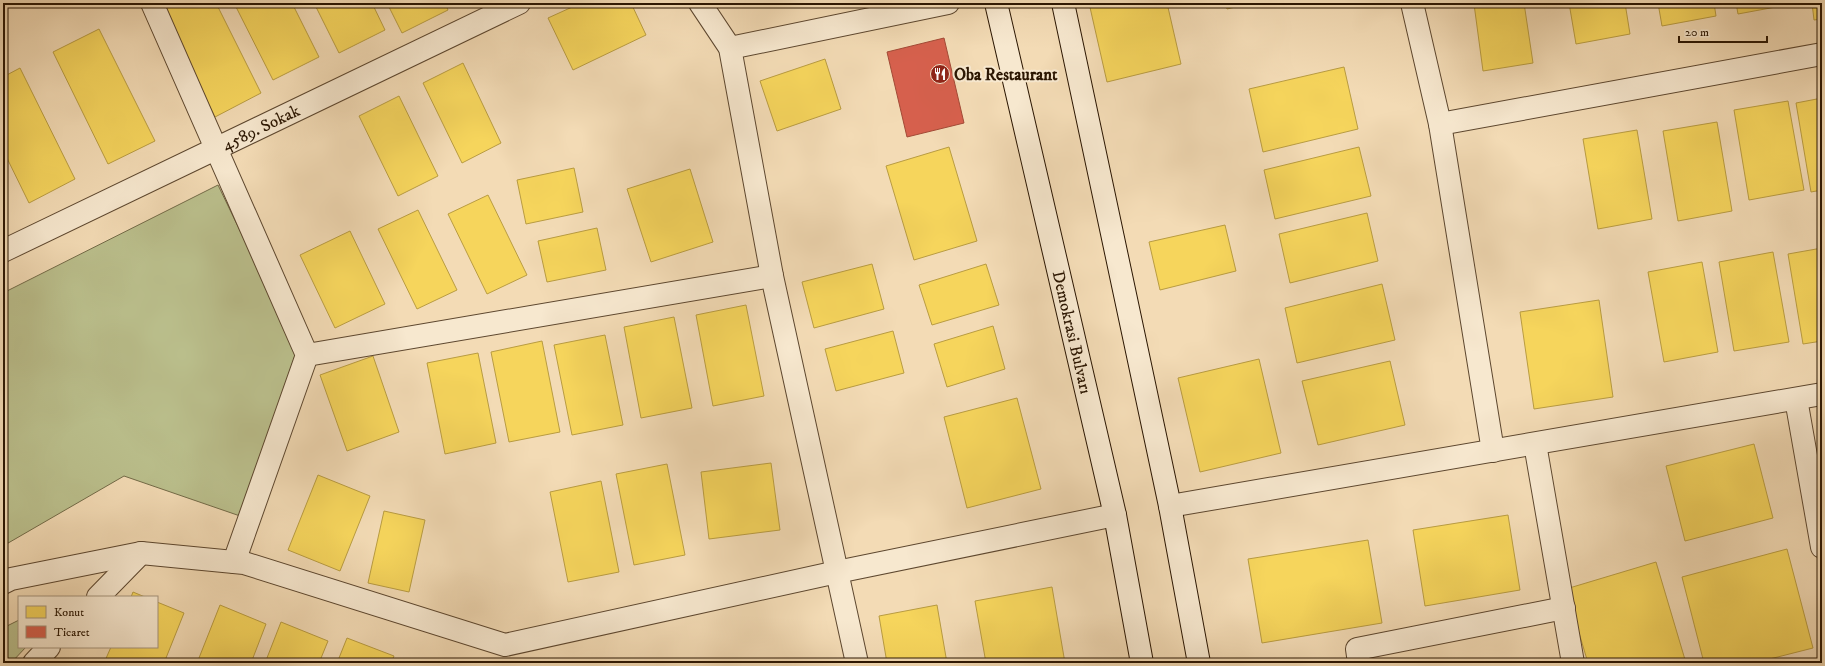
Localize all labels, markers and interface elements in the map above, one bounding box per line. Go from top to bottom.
scale bar [1679,18,1767,44]
text: 20 m [1685,25,1709,40]
restaurant icon: Oba Restaurant [929,63,951,85]
place label: Oba Restaurant [954,64,1058,86]
street label: 4589. Sokak [219,100,304,156]
street label: Demokrasi Bulvarı [1047,269,1096,396]
legend [18,596,158,648]
text: Konut [54,605,84,620]
text: Ticaret [54,625,90,640]

